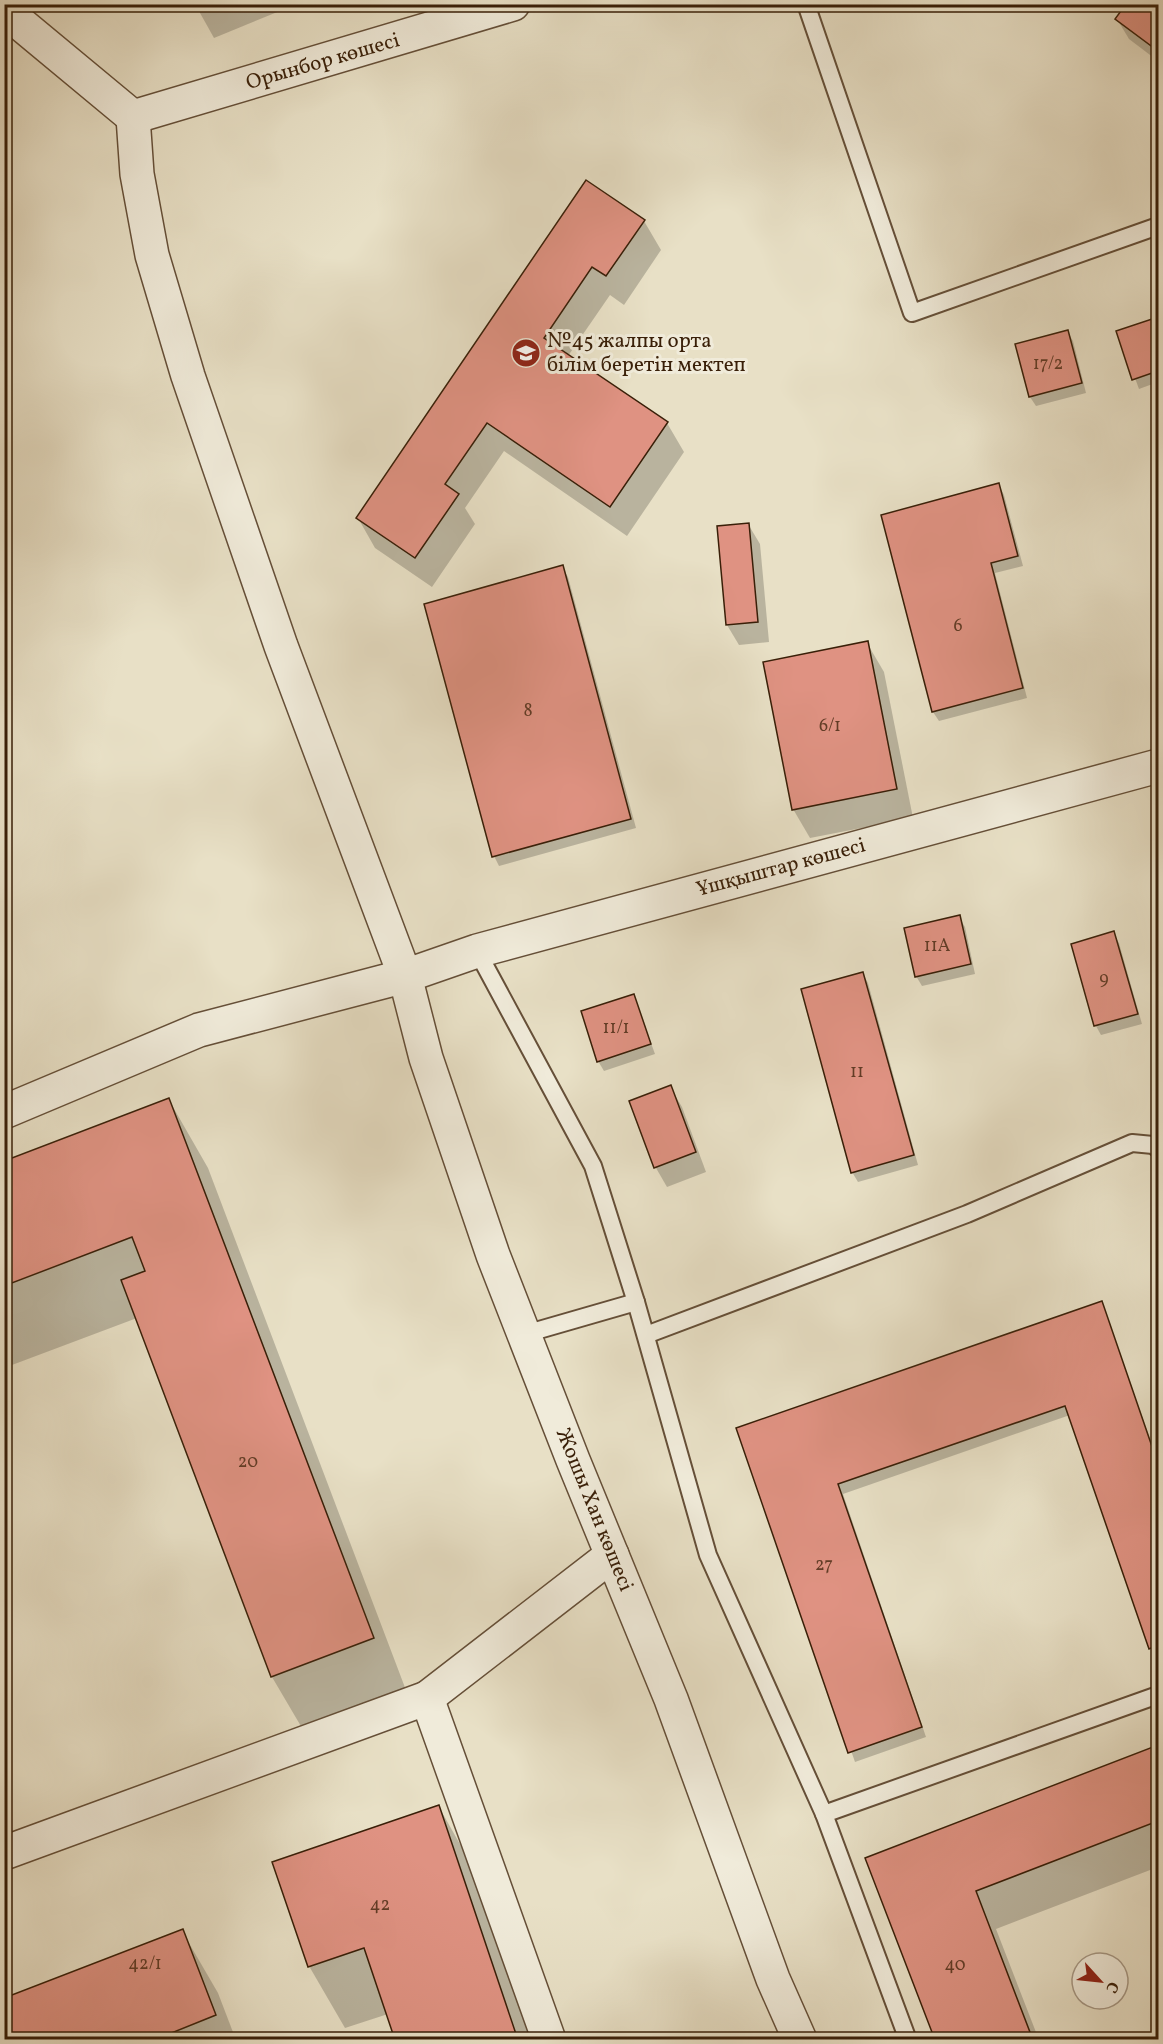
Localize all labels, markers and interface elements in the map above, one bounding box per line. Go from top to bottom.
street label: Орынбор көшесі [243,26,403,98]
place label: №45 жалпы орта білім беретін мектеп [547,327,746,380]
school or university icon: №45 жалпы орта білім беретін мектеп [510,337,542,369]
house number: 17/2 [1033,352,1063,377]
house number: 6 [953,614,963,639]
house number: 8 [523,699,533,724]
house number: 6/1 [819,714,841,739]
street label: Ұшқыштар көшесі [693,831,869,905]
house number: 11А [924,934,951,959]
house number: 9 [1099,967,1109,992]
house number: 11/1 [603,1016,629,1041]
house number: 11 [850,1060,864,1085]
street label: Жошы Хан көшесі [548,1424,640,1596]
house number: 20 [238,1450,258,1475]
house number: 27 [815,1553,833,1578]
house number: 42 [370,1893,390,1918]
north arrow [1070,1951,1130,2011]
house number: 42/1 [128,1952,162,1977]
house number: 40 [944,1953,966,1978]
text: С [1099,1977,1124,1996]

